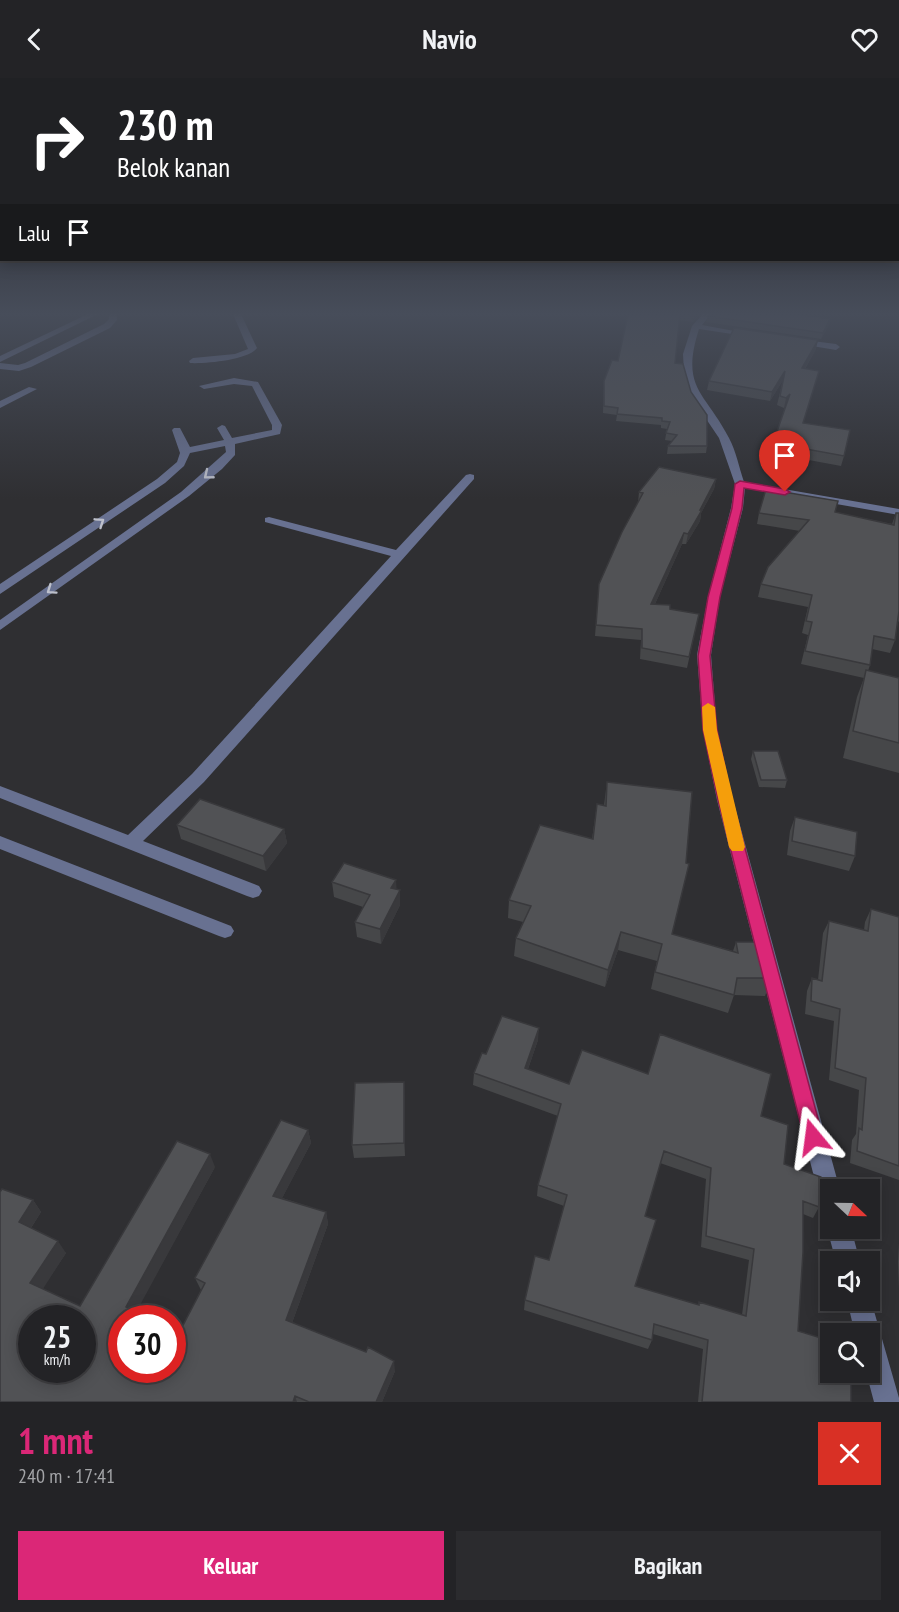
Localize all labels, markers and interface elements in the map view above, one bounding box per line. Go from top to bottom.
text: Navio [422,22,477,56]
icon: back [18,23,51,56]
icon: heart [848,23,881,56]
text: 230 m [117,97,214,152]
icon: right [18,102,96,180]
text: Belok kanan [117,150,230,184]
icon: arrive [62,216,95,249]
text: Lalu [18,219,50,247]
pin [759,430,810,492]
icon: arrive [768,439,801,472]
one-way arrow [204,468,215,479]
one-way arrow [94,518,105,529]
one-way arrow [46,583,57,594]
position arrow [781,1105,845,1169]
north arrow [820,1179,880,1239]
map controls [820,1179,880,1383]
button: sound [820,1251,880,1311]
speed limit sign: 30 [108,1305,186,1383]
text: 25 [43,1317,71,1356]
button: search [820,1323,880,1383]
text: km/h [44,1350,70,1369]
text: 1 mnt [18,1417,93,1464]
button: close [818,1422,881,1485]
text: 240 m · 17:41 [18,1463,115,1489]
button: Keluar [18,1531,444,1600]
button: Bagikan [456,1531,881,1600]

